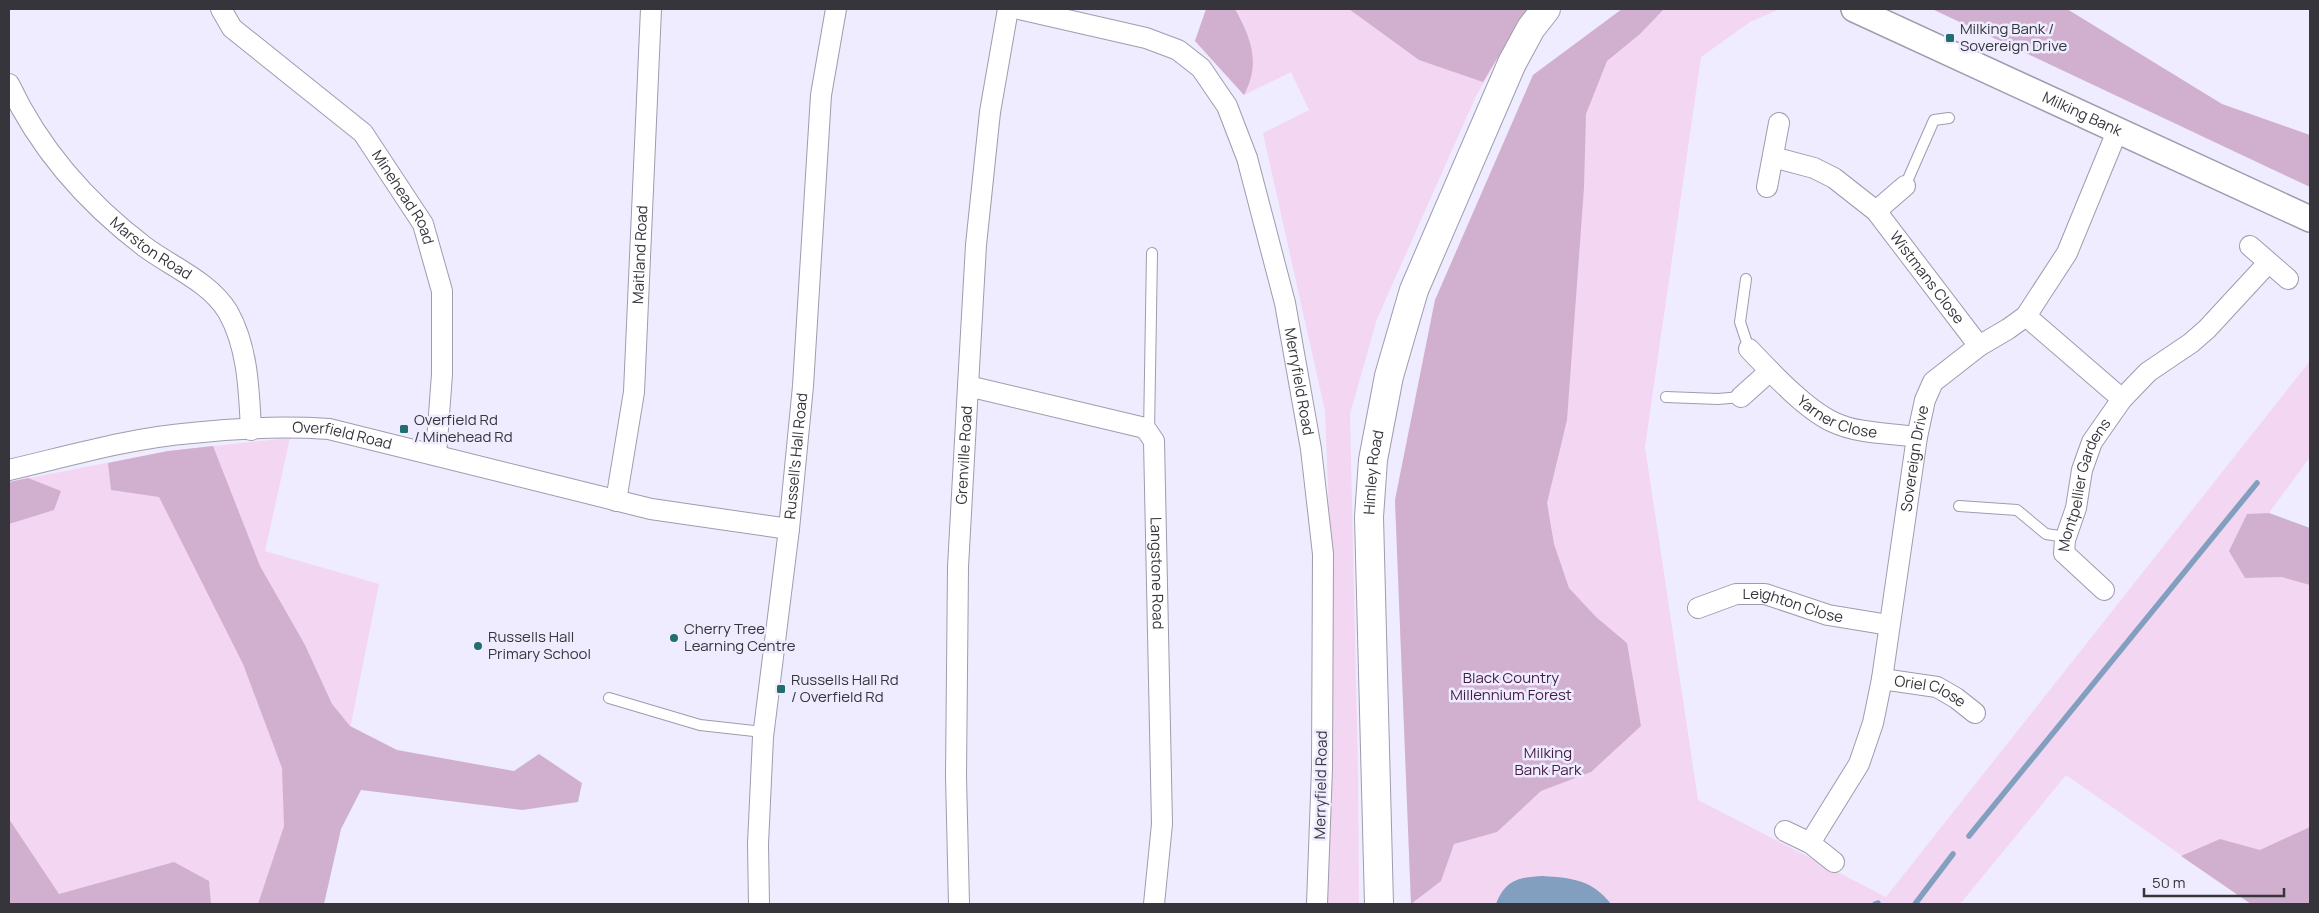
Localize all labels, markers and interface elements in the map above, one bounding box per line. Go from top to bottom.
place label: Milking Bank / Sovereign Drive [1960,18,2068,56]
marker: Milking Bank / Sovereign Drive [1944,32,1956,44]
street label: Milking Bank [2039,86,2126,141]
street label: Minehead Road [367,146,439,247]
street label: Maitland Road [627,205,652,304]
street label: Marston Road [106,212,196,284]
street label: Wistmans Close [1885,227,1970,328]
street label: Merryfield Road [1280,326,1319,437]
street label: Yarner Close [1793,390,1879,443]
street label: Russell's Hall Road [779,392,812,520]
street label: Sovereign Drive [1895,403,1934,513]
street label: Grenville Road [950,405,977,505]
place label: Overfield Rd / Minehead Rd [414,409,513,447]
street label: Montpellier Gardens [2053,414,2115,552]
street label: Overfield Road [292,417,394,454]
marker: Overfield Rd / Minehead Rd [398,423,410,435]
street label: Himley Road [1358,428,1388,515]
street label: Langstone Road [1146,517,1169,630]
street label: Leighton Close [1742,583,1845,627]
place label: Cherry Tree Learning Centre [684,618,796,656]
place label: Russells Hall Primary School [488,626,591,664]
marker: Cherry Tree Learning Centre [668,632,680,644]
marker: Russells Hall Primary School [472,640,484,652]
park label: Black Country Millennium Forest [1450,667,1572,705]
place label: Russells Hall Rd / Overfield Rd [791,669,899,707]
street label: Oriel Close [1893,670,1971,712]
marker: Russells Hall Rd / Overfield Rd [775,683,787,695]
street label: Merryfield Road [1309,730,1332,840]
park label: Milking Bank Park [1515,742,1582,780]
scale bar [2144,866,2284,898]
text: 50 m [2152,872,2186,893]

